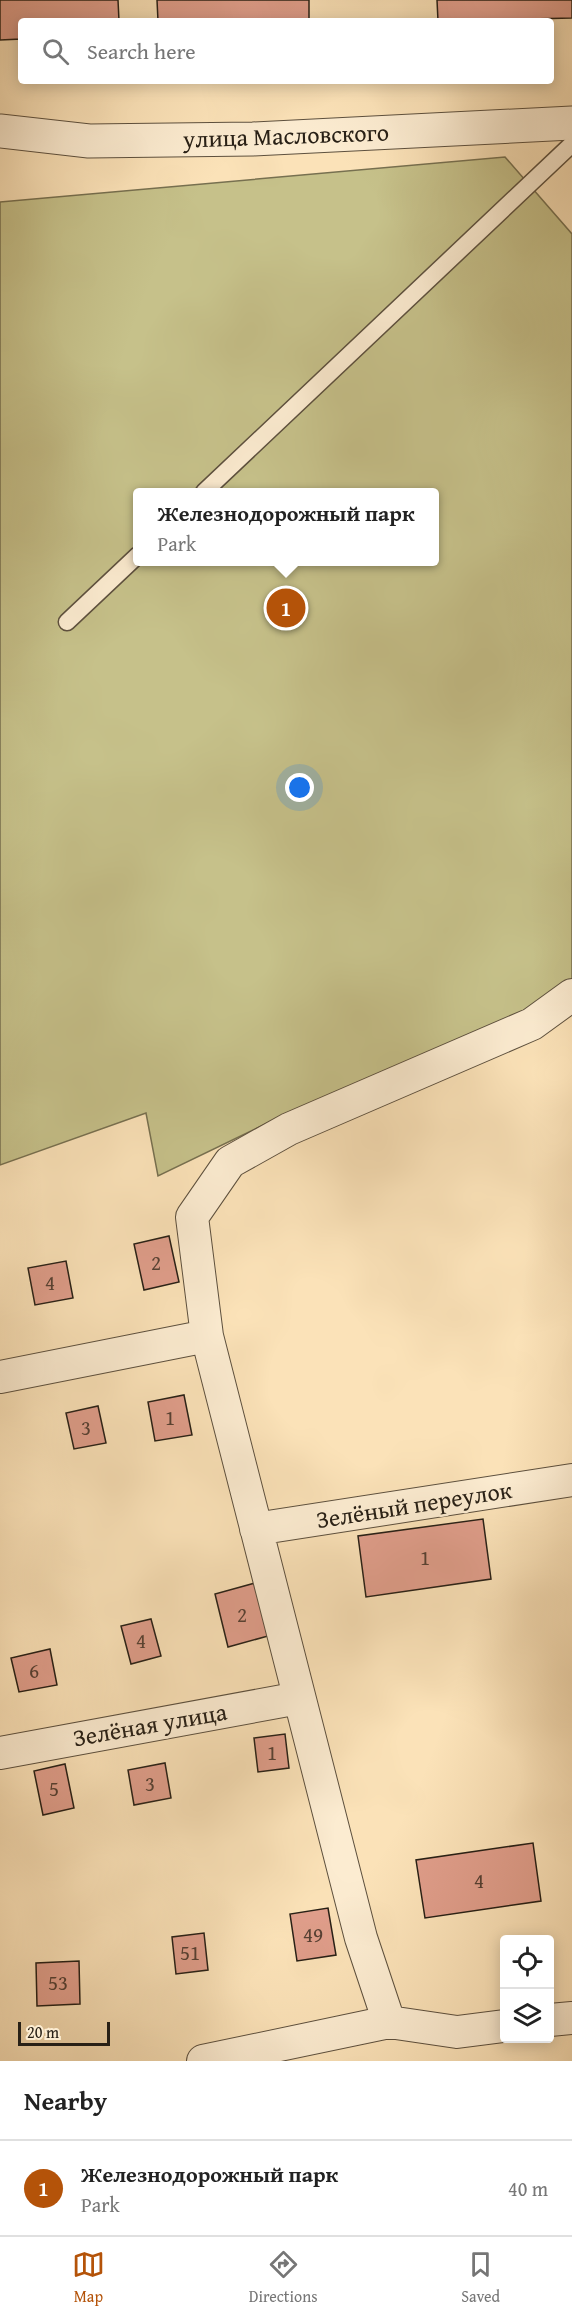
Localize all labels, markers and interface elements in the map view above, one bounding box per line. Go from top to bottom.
search box [18,18,554,84]
icon: search [39,35,72,68]
text: Search here [87,35,196,67]
street label: улица Масловского [181,114,390,157]
popup [133,488,439,566]
text: Железнодорожный парк [157,497,415,529]
text: Park [157,529,196,558]
pin: 1 [266,586,306,630]
your location [285,773,314,802]
house number: 2 [151,1247,161,1278]
house number: 4 [45,1267,55,1298]
house number: 1 [165,1402,175,1433]
house number: 3 [81,1412,91,1443]
street label: Зелёный переулок [314,1472,515,1537]
house number: 1 [420,1542,430,1573]
house number: 2 [237,1599,247,1630]
house number: 4 [136,1625,146,1656]
house number: 6 [29,1655,39,1686]
street label: Зелёная улица [70,1694,230,1755]
house number: 1 [267,1737,277,1768]
house number: 3 [145,1768,155,1799]
house number: 5 [49,1773,59,1804]
house number: 4 [474,1865,484,1896]
house number: 49 [303,1919,323,1950]
map controls [500,1935,554,2043]
button: locate [500,1935,554,1989]
house number: 51 [180,1937,200,1968]
house number: 53 [48,1967,68,1998]
button: layers [500,1989,554,2043]
scale bar [18,2019,110,2046]
text: 20 m [27,2020,59,2044]
text: Nearby [24,2081,107,2120]
text: Железнодорожный парк [81,2158,338,2190]
text: 1 [38,2174,49,2203]
text: 40 m [508,2174,548,2203]
text: Park [81,2190,120,2219]
tab: Map [72,2248,105,2308]
tab: Directions [249,2248,318,2308]
tab: Saved [461,2248,500,2308]

